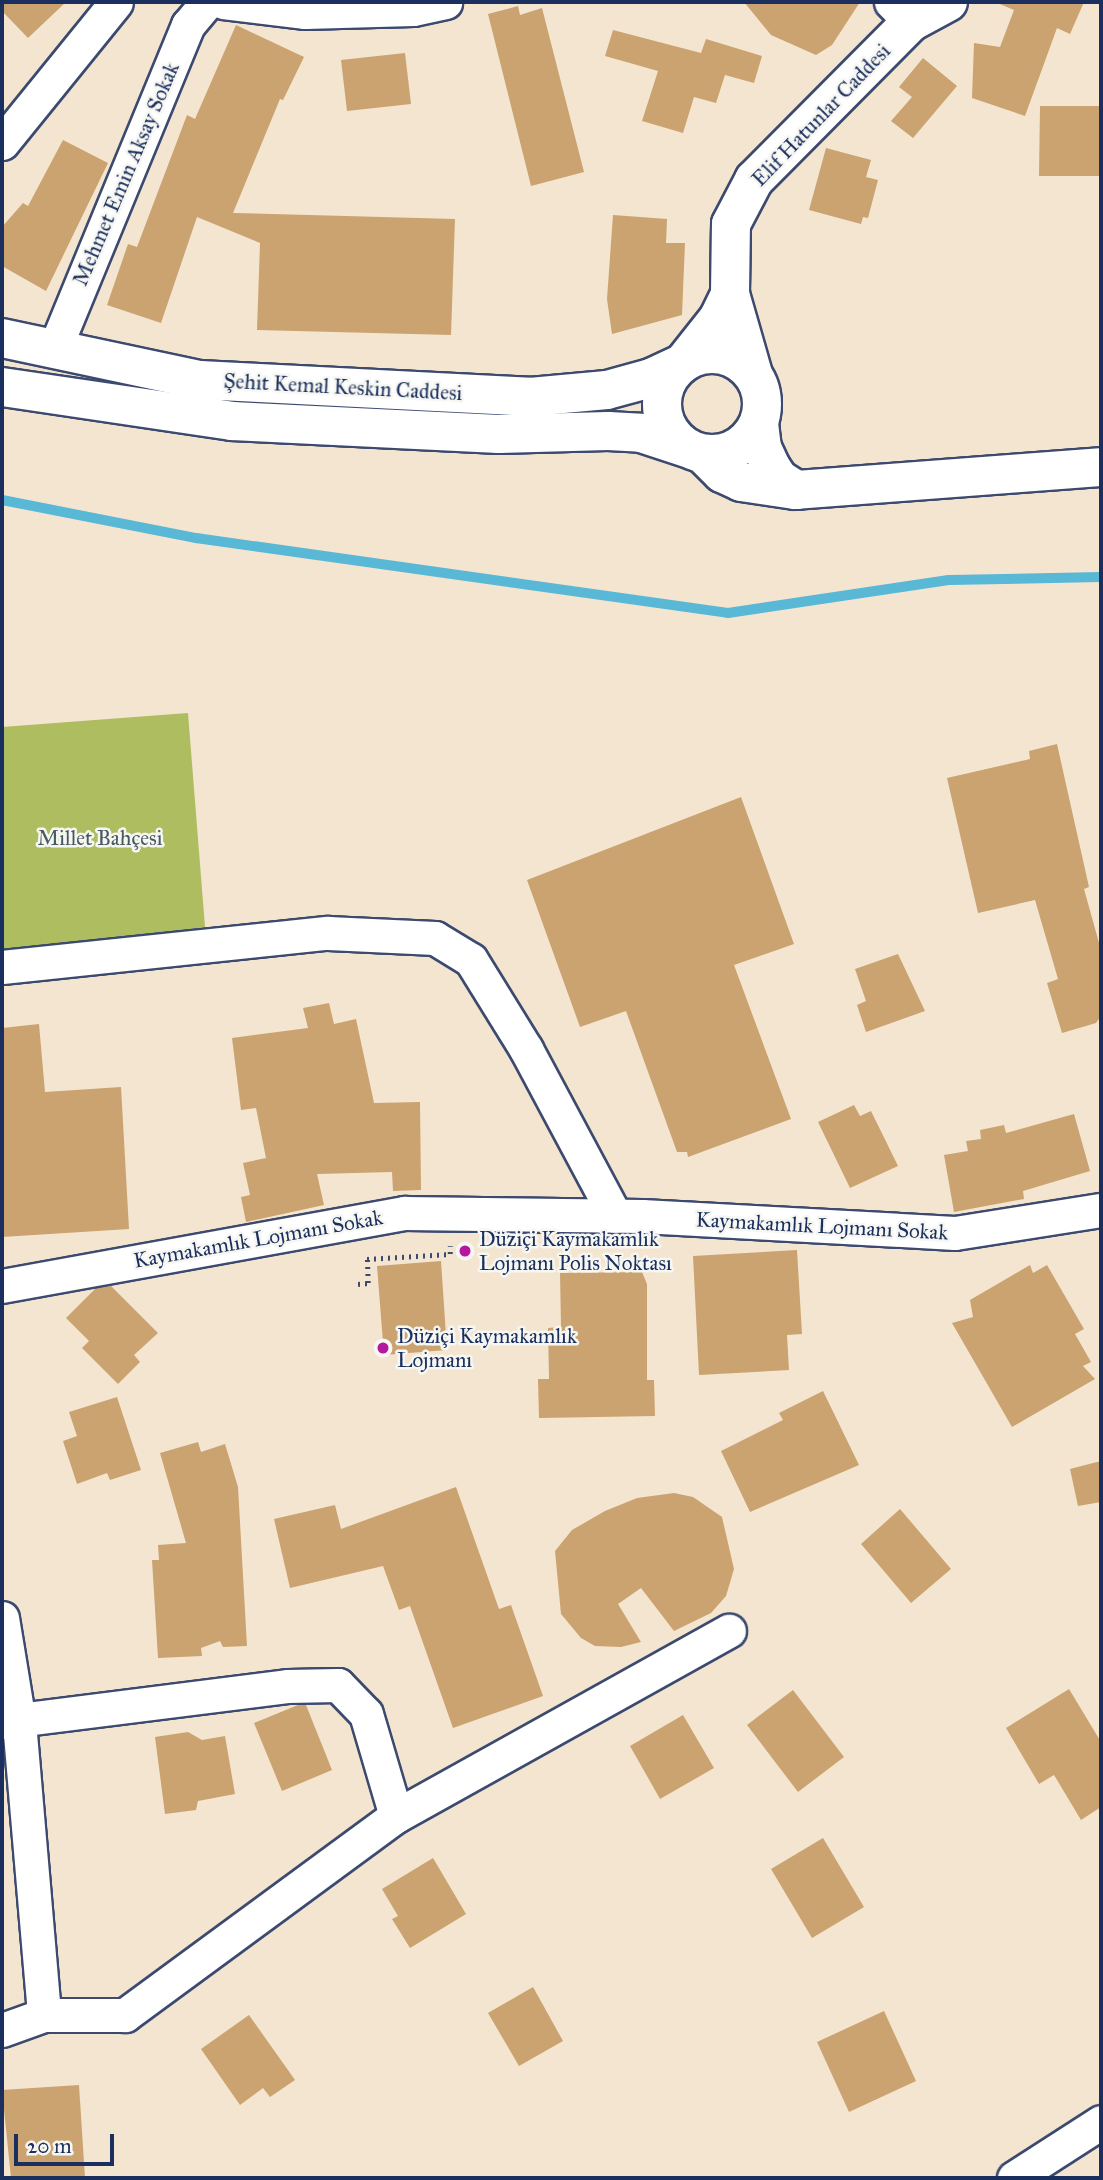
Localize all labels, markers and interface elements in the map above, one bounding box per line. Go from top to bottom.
street label: Elif Hatunlar Caddesi [746,38,896,192]
street label: Mehmet Emin Aksay Sokak [68,59,184,289]
street label: Şehit Kemal Keskin Caddesi [223,368,463,406]
park label: Millet Bahçesi [38,825,162,851]
street label: Kaymakamlık Lojmanı Sokak [131,1205,385,1273]
street label: Kaymakamlık Lojmanı Sokak [695,1207,949,1245]
place label: Düziçi Kaymakamlık Lojmanı Polis Noktası [479,1226,672,1276]
marker: Düziçi Kaymakamlık Lojmanı Polis Noktası [457,1243,473,1259]
place label: Düziçi Kaymakamlık Lojmanı [397,1323,577,1373]
marker: Düziçi Kaymakamlık Lojmanı [375,1340,391,1356]
scale bar [18,2120,117,2164]
text: 20 m [27,2133,72,2159]

